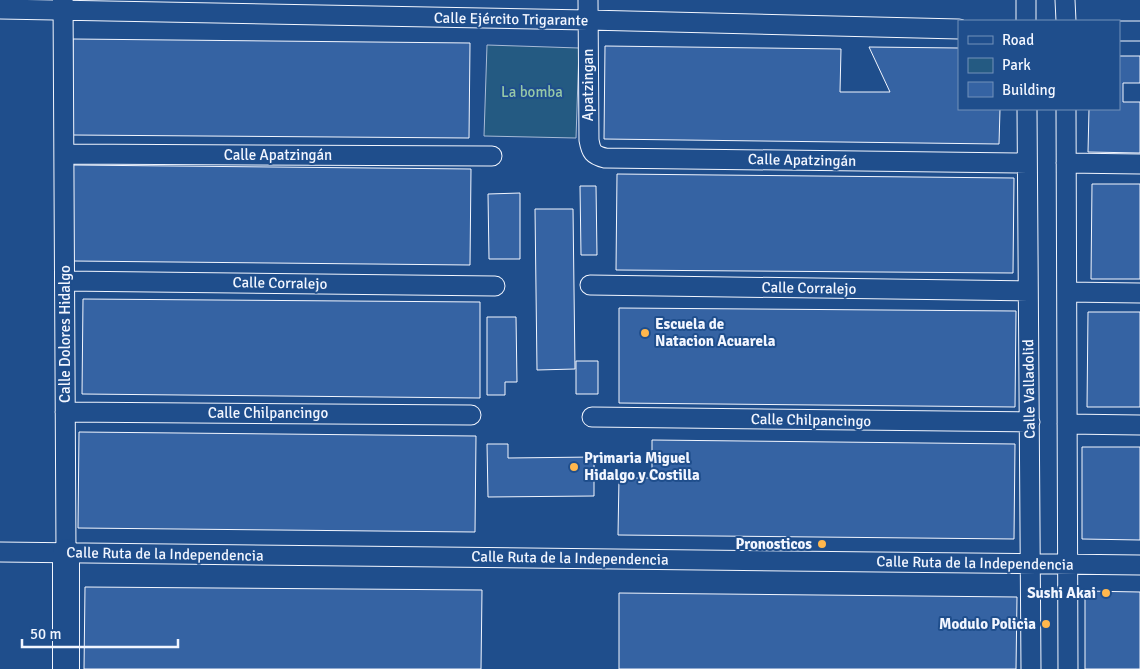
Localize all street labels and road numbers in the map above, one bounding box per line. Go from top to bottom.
street label: Calle Ejército Trigarante [434,9,588,29]
street label: Apatzingan [579,49,597,121]
street label: Calle Apatzingán [224,146,332,164]
street label: Calle Apatzingán [748,150,856,170]
street label: Calle Dolores Hidalgo [56,265,74,403]
street label: Calle Corralejo [232,273,328,293]
street label: Calle Corralejo [761,278,857,298]
street label: Calle Valladolid [1019,339,1039,439]
street label: Calle Chilpancingo [208,404,328,422]
street label: Calle Chilpancingo [751,410,872,430]
street label: Calle Ruta de la Independencia [66,543,264,565]
street label: Calle Ruta de la Independencia [471,547,669,569]
street label: Calle Ruta de la Independencia [876,552,1074,574]

